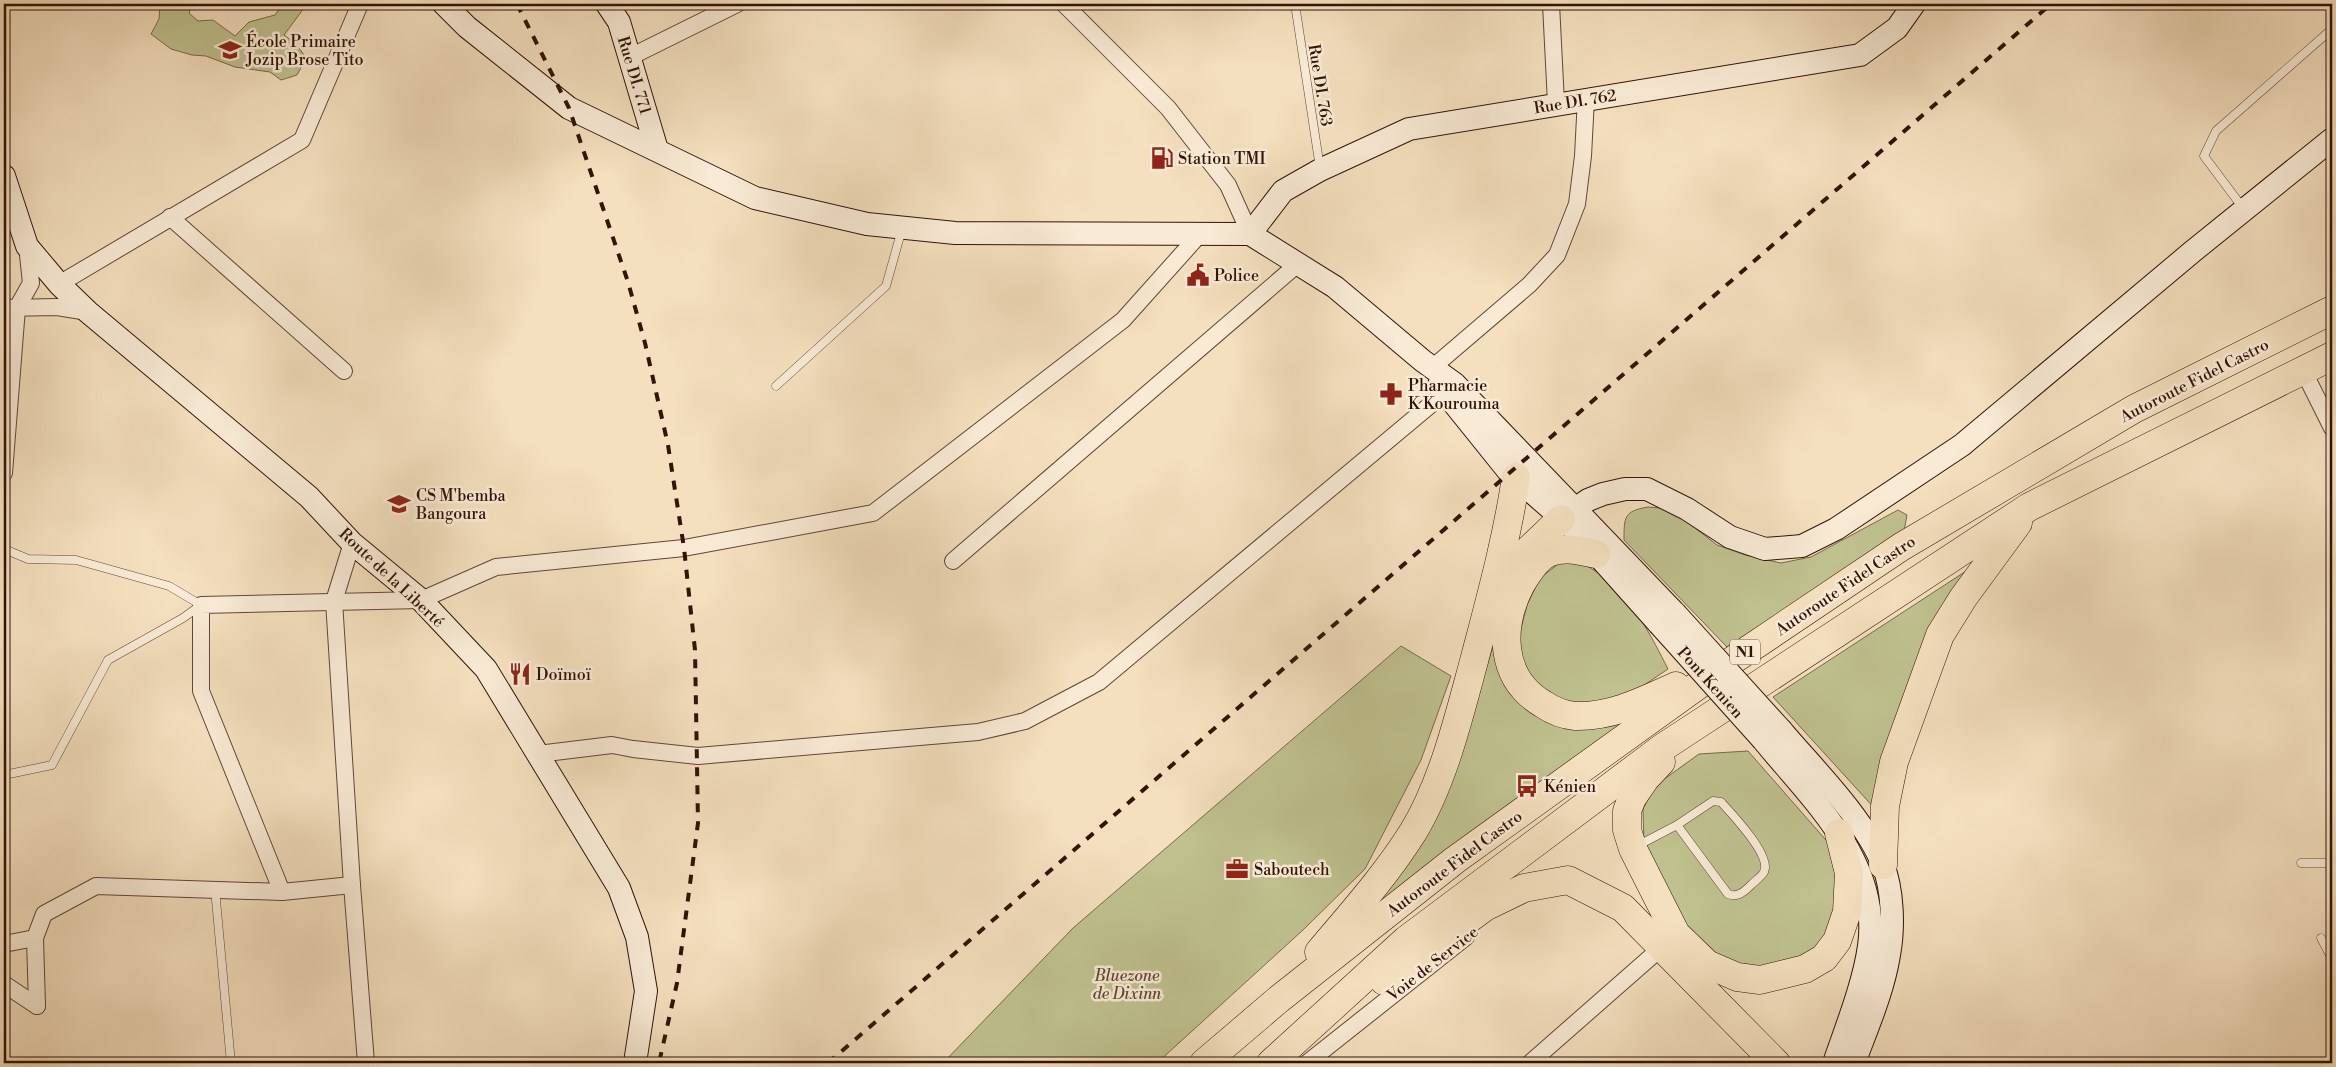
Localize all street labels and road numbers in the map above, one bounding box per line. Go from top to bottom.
street label: Rue DI. 771 [613,34,655,117]
street label: Rue DI. 763 [1304,43,1336,128]
street label: Rue DI. 762 [1532,86,1618,118]
street label: Autoroute Fidel Castro [2116,335,2272,428]
street label: Route de la Liberté [335,524,448,632]
street label: Autoroute Fidel Castro [1771,532,1919,641]
road number: N1 [1730,640,1760,664]
street label: Pont Kenien [1673,643,1748,723]
street label: Autoroute Fidel Castro [1382,806,1526,922]
street label: Voie de Service [1382,922,1482,1006]

